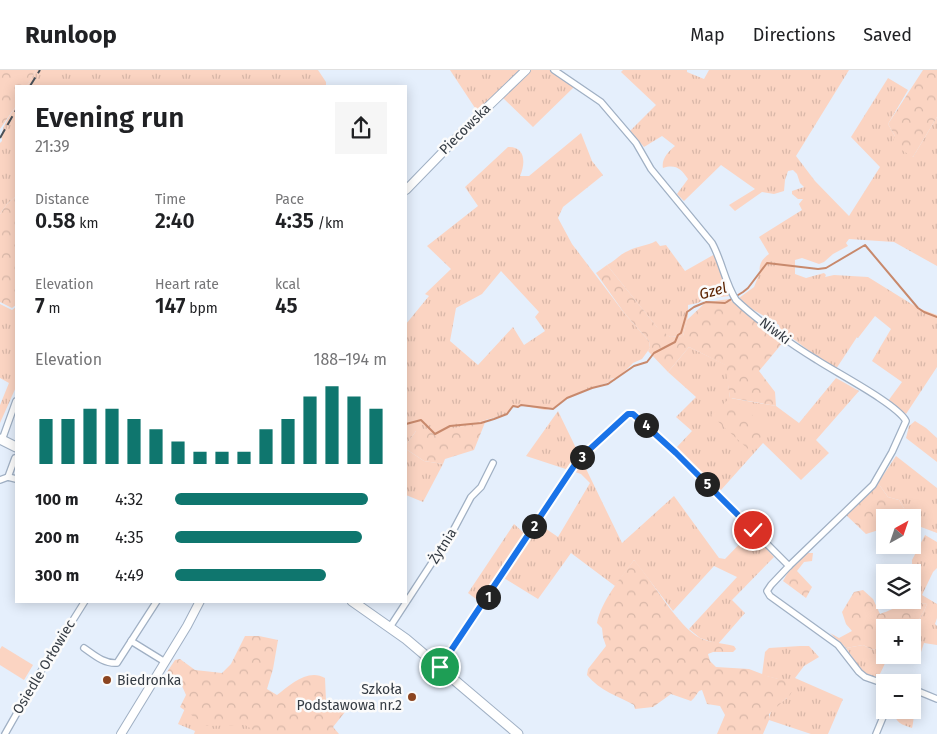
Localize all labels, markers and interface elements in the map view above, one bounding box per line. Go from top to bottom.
text: Runloop [25,21,117,49]
text: Map [690,24,725,46]
text: Directions [753,24,835,46]
text: Saved [863,24,912,46]
street label: Piecowska [436,100,494,158]
text: Evening run [35,101,184,134]
button: share [335,102,387,154]
text: 21:39 [35,137,70,156]
text: Distance [35,191,89,208]
text: Time [155,191,186,208]
text: Pace [275,191,304,208]
text: 0.58 [35,208,76,234]
text: 2:40 [155,208,195,234]
text: 4:35 [275,208,314,234]
text: km [76,215,98,232]
text: /km [314,215,344,232]
text: Elevation [35,276,94,293]
text: Heart rate [155,276,219,293]
text: kcal [275,276,300,293]
water label: Gzel [697,279,729,303]
text: 7 [35,293,45,319]
text: 147 [155,293,185,319]
text: 45 [275,293,298,319]
text: m [45,300,60,317]
text: bpm [185,300,218,317]
street label: Niwki [756,314,794,348]
text: Elevation [35,350,102,369]
text: 188–194 m [314,350,387,369]
pin: 4 [634,412,658,438]
text: 4 [643,417,650,434]
pin: 3 [570,444,594,470]
text: 3 [579,449,586,466]
pin: 5 [694,472,720,496]
text: 5 [704,476,711,493]
text: 100 m [35,490,78,509]
text: 4:32 [115,490,143,509]
pin [732,509,774,551]
north arrow [876,509,921,554]
map controls [876,509,921,719]
pin: 2 [522,514,546,538]
icon: check [739,516,767,544]
text: 2 [531,518,538,535]
street label: Żytnia [425,525,460,567]
text: 200 m [35,528,79,547]
text: 4:35 [115,528,144,547]
button: layers [876,564,921,609]
text: 300 m [35,566,79,585]
text: 4:49 [115,566,144,585]
pin: 1 [476,584,500,610]
text: 1 [485,589,492,606]
street label: Osiedle Orłowiec [9,616,79,717]
button: + [876,619,921,664]
pin [419,646,461,688]
icon: arrive [426,653,454,681]
place label: Biedronka [117,672,181,689]
marker: Biedronka [101,674,113,686]
button: − [876,674,921,719]
place label: Szkoła Podstawowa nr.2 [297,681,402,714]
marker: Szkoła Podstawowa nr.2 [406,691,418,703]

